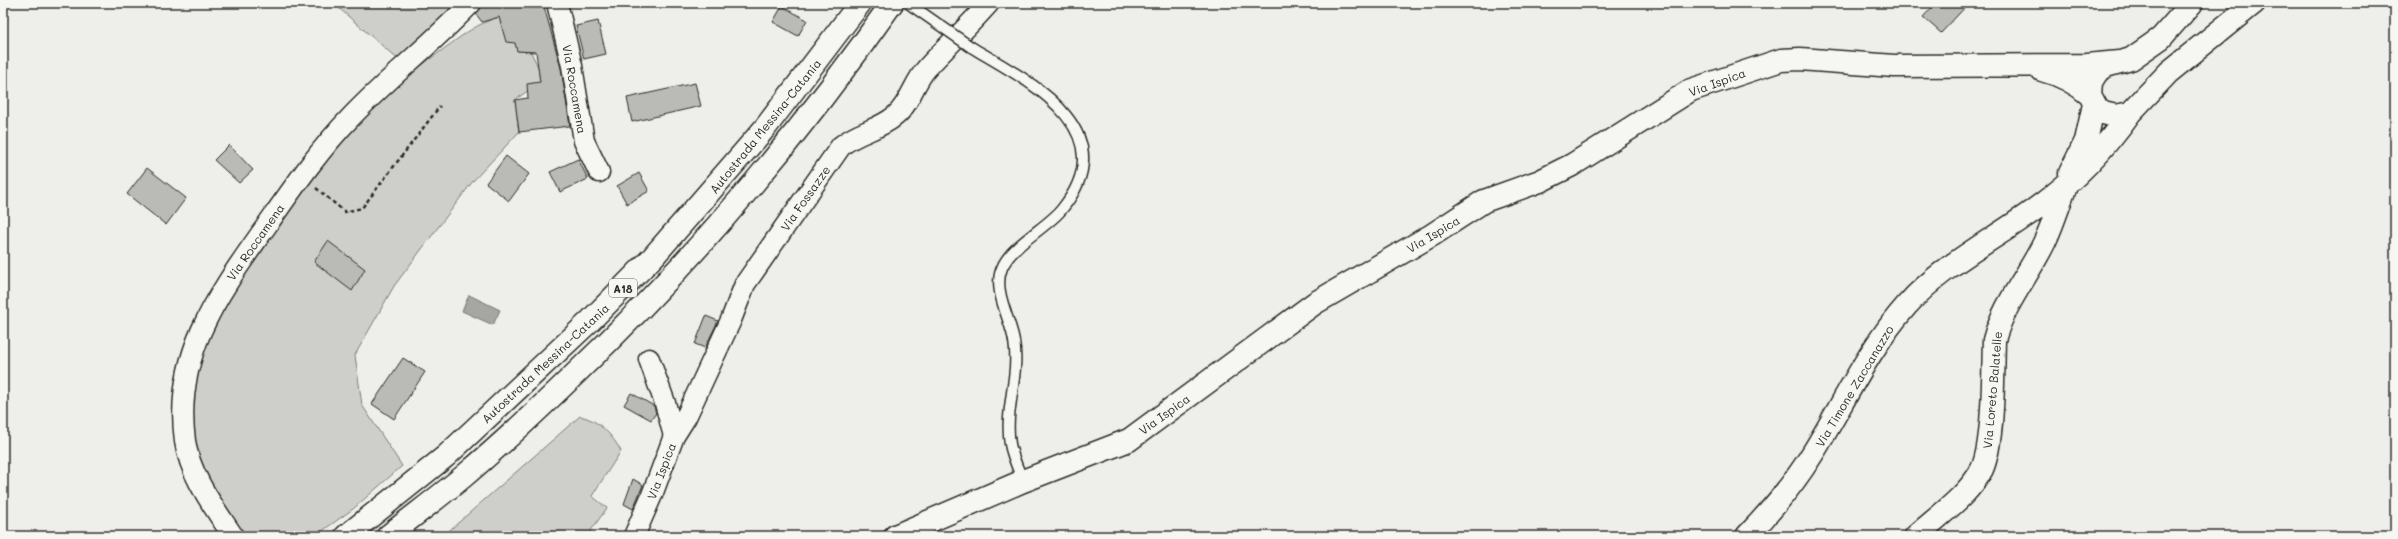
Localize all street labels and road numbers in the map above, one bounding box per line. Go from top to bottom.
street label: Via Roccamena [559,43,591,135]
street label: Autostrada Messina-Catania [706,55,824,197]
street label: Via Ispica [1686,64,1748,100]
street label: Via Fossazze [777,162,833,234]
street label: Via Roccamena [223,200,287,284]
street label: Via Ispica [1403,212,1463,256]
road number: A18 [609,279,637,297]
street label: Autostrada Messina-Catania [478,300,612,426]
street label: Via Timone Zaccanazzo [1811,322,1897,450]
street label: Via Loreto Balatelle [1979,331,2005,449]
street label: Via Ispica [1135,390,1193,438]
street label: Via Ispica [643,440,679,502]

